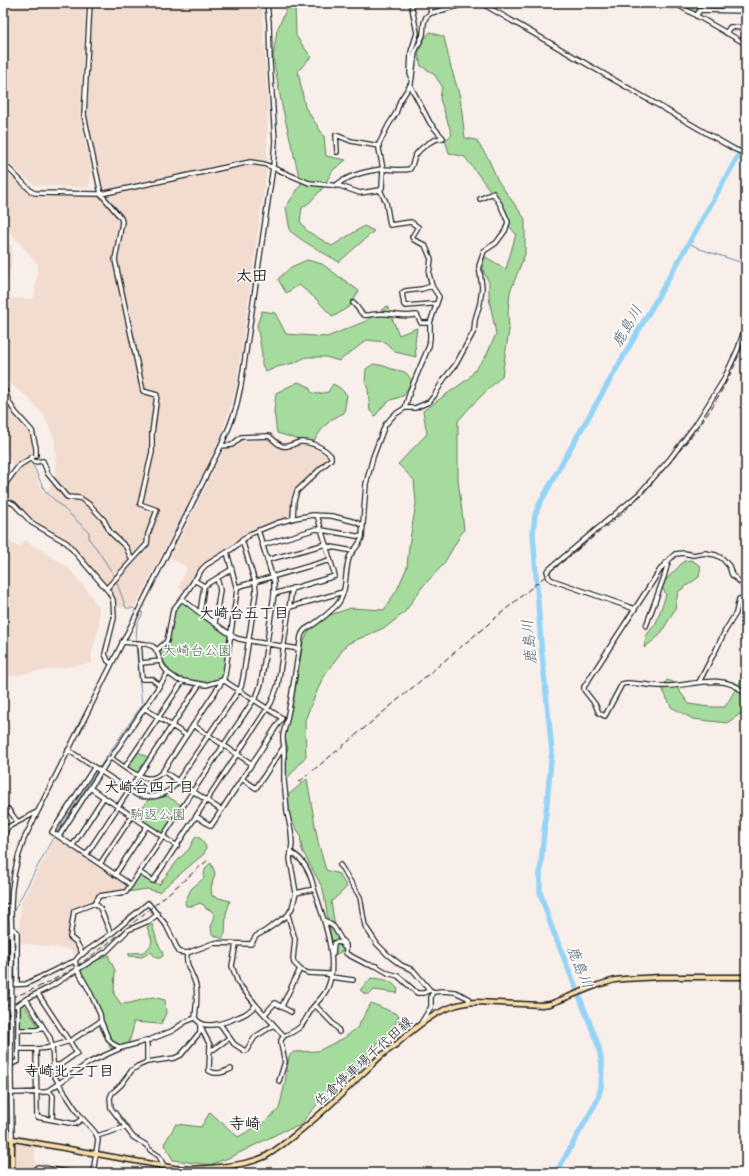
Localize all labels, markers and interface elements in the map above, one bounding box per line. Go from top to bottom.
district label: 太田 [236,268,268,288]
water label: 鹿島川 [609,303,648,351]
district label: 大崎台五丁目 [199,605,289,624]
water label: 鹿島川 [519,619,542,665]
park label: 大崎台公園 [162,644,232,661]
district label: 大崎台四丁目 [104,779,194,798]
park label: 駒返公園 [130,808,186,825]
water label: 鹿島川 [561,943,596,992]
street label: 佐倉停車場千代田線 [312,1014,417,1111]
district label: 寺崎北二丁目 [24,1063,114,1082]
district label: 寺崎 [229,1115,261,1136]

